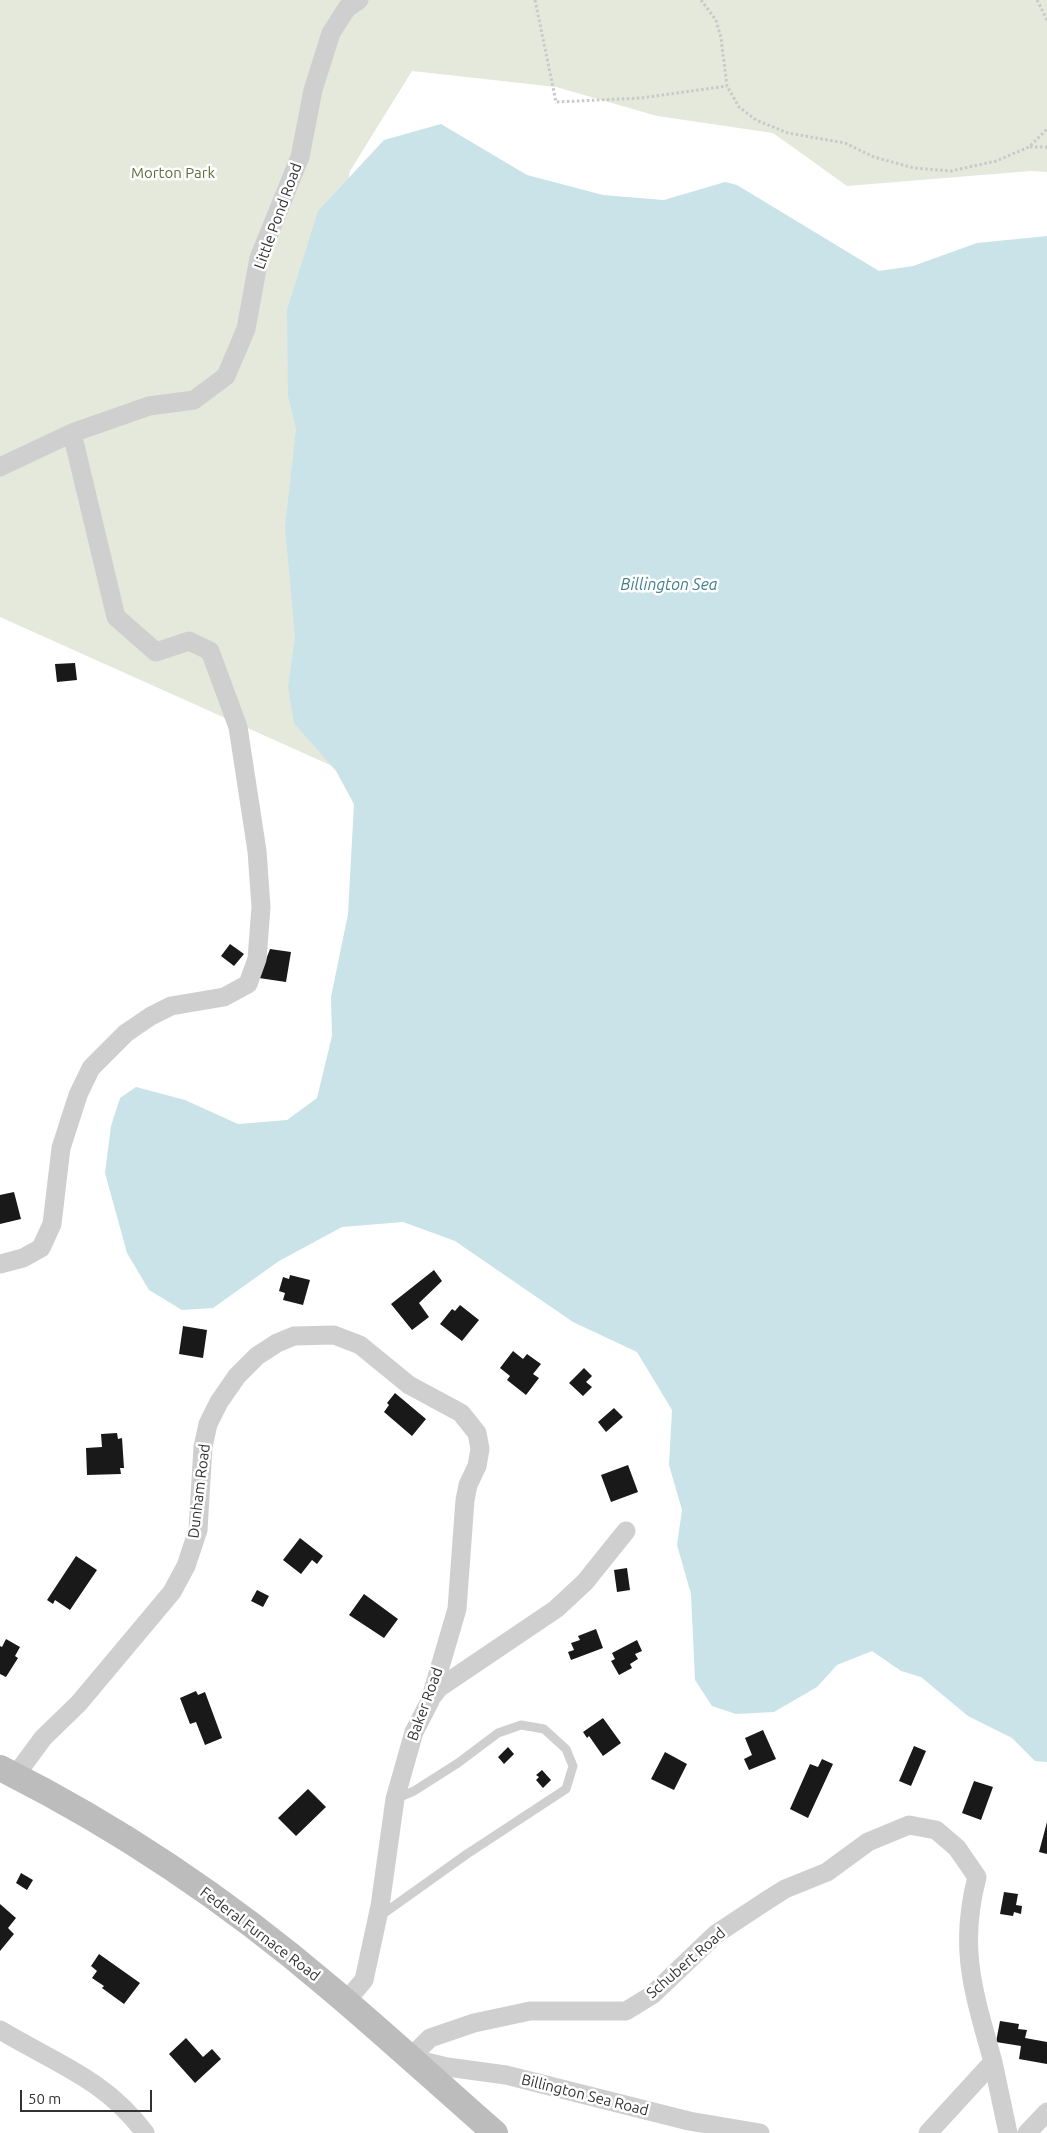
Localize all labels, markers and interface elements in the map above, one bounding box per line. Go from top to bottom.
street label: Little Pond Road [250,160,306,272]
park label: Morton Park [131,164,215,182]
water label: Billington Sea [621,575,717,595]
street label: Dunham Road [184,1443,214,1539]
street label: Baker Road [403,1665,447,1743]
street label: Federal Furnace Road [197,1883,323,1985]
street label: Schubert Road [643,1924,729,2002]
street label: Billington Sea Road [520,2070,650,2120]
scale bar [22,2080,155,2112]
text: 50 m [28,2090,61,2107]

